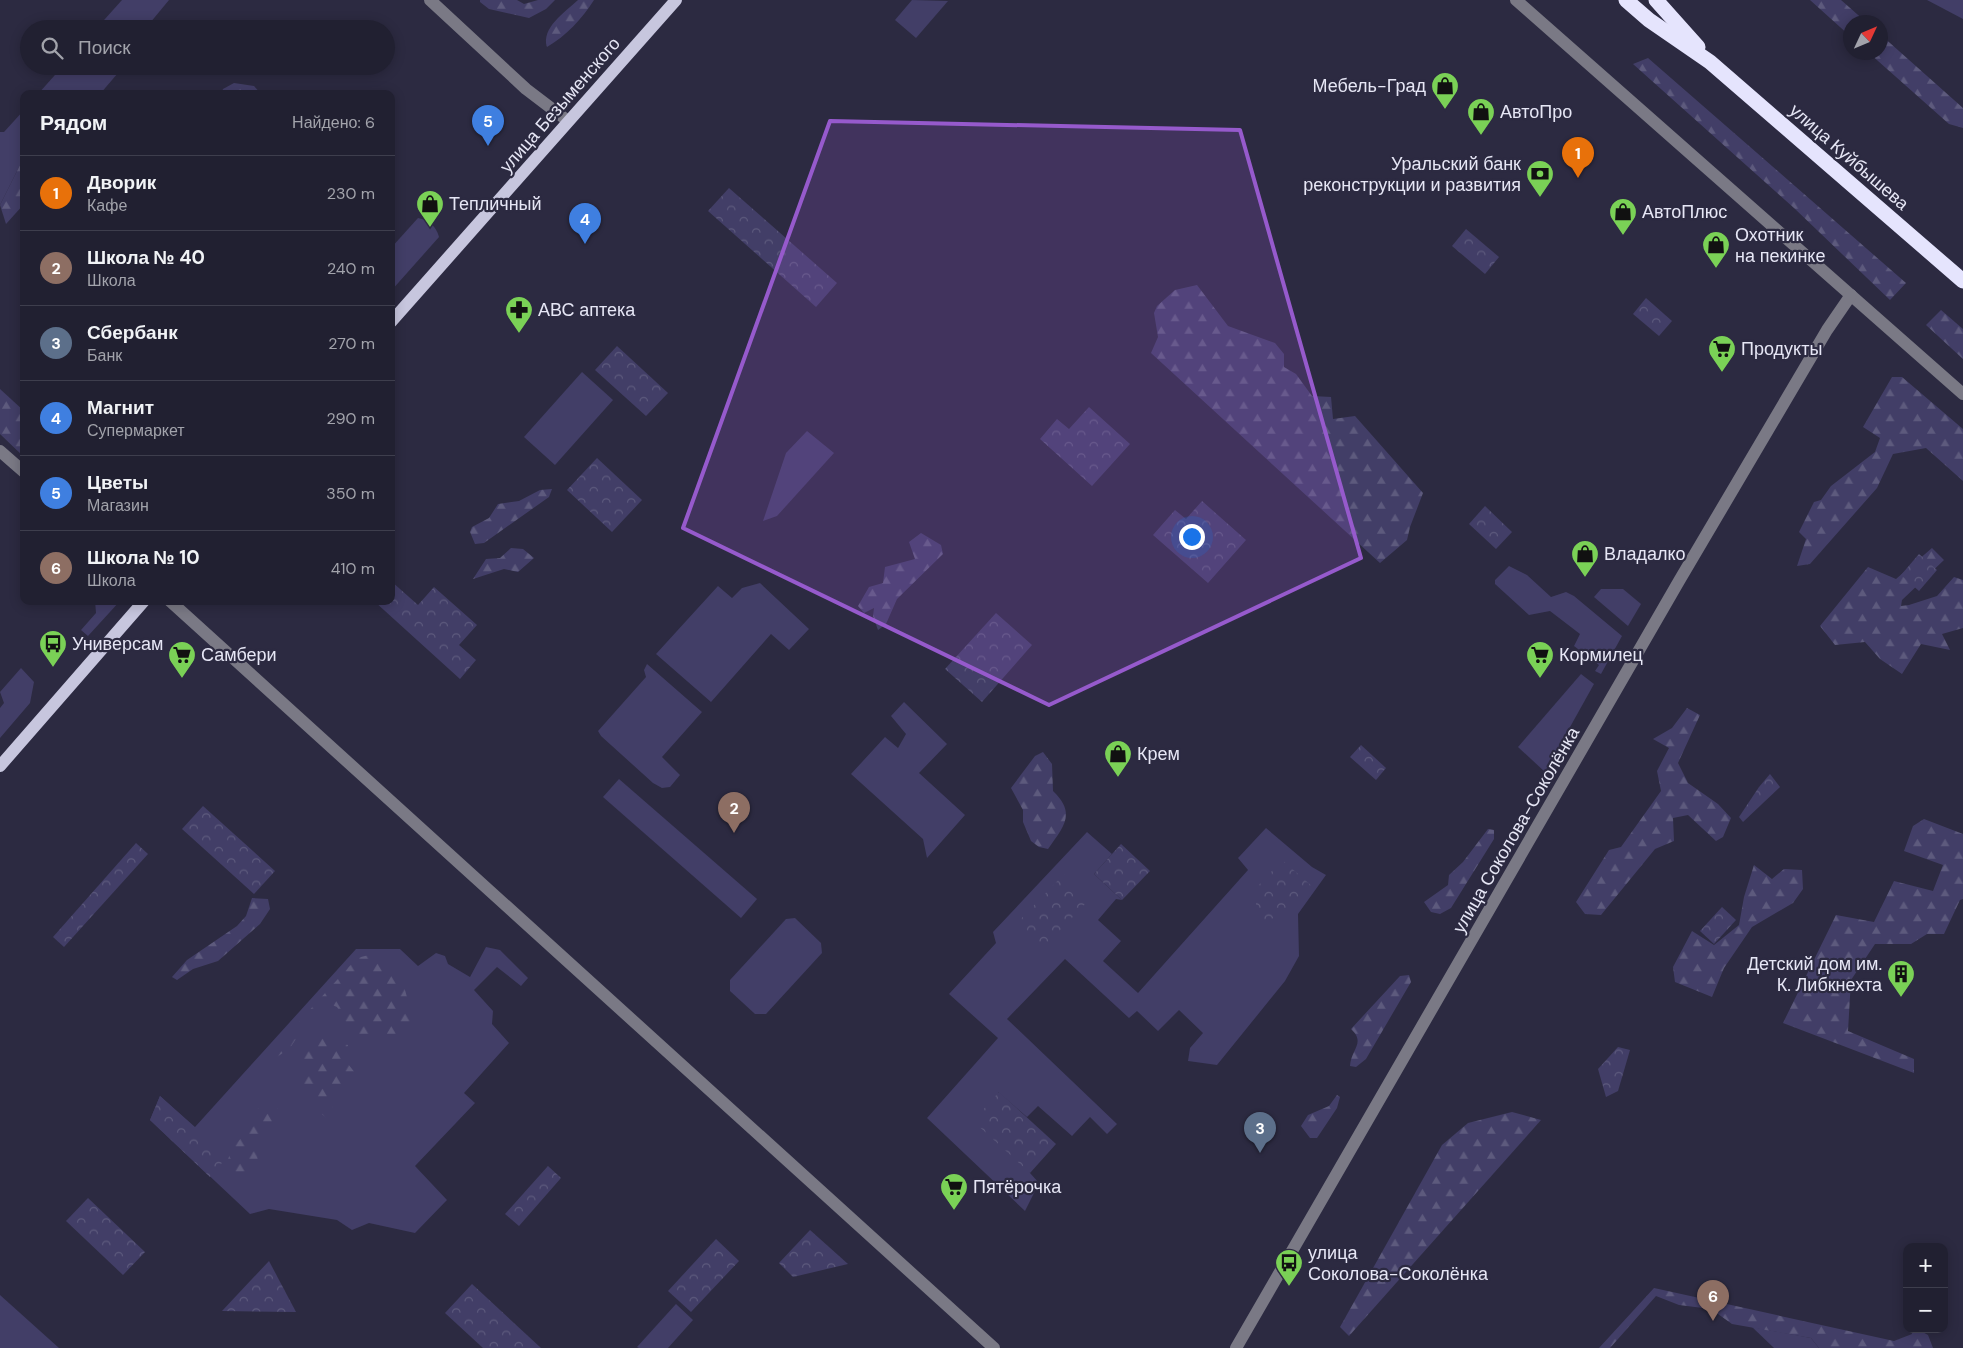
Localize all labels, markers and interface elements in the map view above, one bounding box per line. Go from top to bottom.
north arrow [1843,15,1888,60]
search box [20,20,395,75]
street label: улица Безыменского [494,32,626,178]
icon: search [38,34,66,62]
text: Поиск [78,35,131,60]
shop icon: Мебель-Град [1430,71,1460,110]
place label: Мебель-Град [1313,74,1426,98]
shop icon: АвтоПро [1466,97,1496,136]
street label: улица Куйбышева [1784,98,1915,216]
place label: АвтоПро [1500,100,1572,124]
pin: 5 [472,105,504,146]
text: Рядом [40,109,107,137]
text: Найдено: 6 [292,112,375,133]
pin: 1 [1562,137,1594,178]
place label: Уральский банк реконструкции и развития [1303,152,1521,197]
bank icon: Уральский банк реконструкции и развития [1525,159,1555,198]
text: Дворик [87,170,156,195]
text: 1 [53,183,59,204]
text: 230 m [327,183,375,204]
shop icon: Тепличный [415,189,445,228]
place label: Тепличный [449,192,542,216]
text: Кафе [87,195,127,216]
shop icon: АвтоПлюс [1608,197,1638,236]
place label: АвтоПлюс [1642,200,1727,224]
pin: 4 [569,203,601,244]
place label: Охотник на пекинке [1735,223,1825,268]
shop icon: Охотник на пекинке [1701,230,1731,269]
text: Школа № 40 [87,245,205,270]
text: 2 [51,258,61,279]
text: 240 m [327,258,375,279]
text: Школа [87,270,136,291]
pharmacy icon: АВС аптека [504,295,534,334]
place label: АВС аптека [538,298,636,322]
text: Сбербанк [87,320,178,345]
text: 3 [51,333,61,354]
text: 270 m [328,333,375,354]
supermarket icon: Продукты [1707,334,1737,373]
place label: Продукты [1741,337,1822,361]
text: Банк [87,345,122,366]
text: Магнит [87,395,154,420]
text: 4 [51,408,61,429]
text: 290 m [326,408,375,429]
text: Супермаркет [87,420,185,441]
text: Цветы [87,470,148,495]
text: 5 [51,483,61,504]
text: 350 m [326,483,375,504]
text: Магазин [87,495,149,516]
your location [1179,524,1205,550]
shop icon: Владалко [1570,539,1600,578]
place label: Владалко [1604,542,1686,566]
text: Школа № 10 [87,545,200,570]
text: 6 [51,558,61,579]
text: 410 m [331,558,375,579]
text: Школа [87,570,136,591]
bus stop icon: Универсам [38,629,68,668]
place label: Универсам [72,632,163,656]
supermarket icon: Самбери [167,640,197,679]
supermarket icon: Кормилец [1525,640,1555,679]
place label: Самбери [201,643,277,667]
place label: Кормилец [1559,643,1643,667]
street label: улица Соколова-Соколёнка [1447,722,1585,937]
shop icon: Крем [1103,739,1133,778]
place label: Крем [1137,742,1180,766]
pin: 2 [718,792,750,833]
place label: Детский дом им. К. Либкнехта [1747,952,1883,997]
building icon: Детский дом им. К. Либкнехта [1886,959,1916,998]
pin: 3 [1244,1112,1276,1153]
supermarket icon: Пятёрочка [939,1172,969,1211]
place label: Пятёрочка [973,1175,1062,1199]
place label: улица Соколова-Соколёнка [1308,1241,1489,1286]
map controls [1903,1243,1948,1333]
button: + [1903,1243,1948,1288]
bus stop icon: улица Соколова-Соколёнка [1274,1248,1304,1287]
pin: 6 [1697,1280,1729,1321]
button: − [1903,1288,1948,1333]

